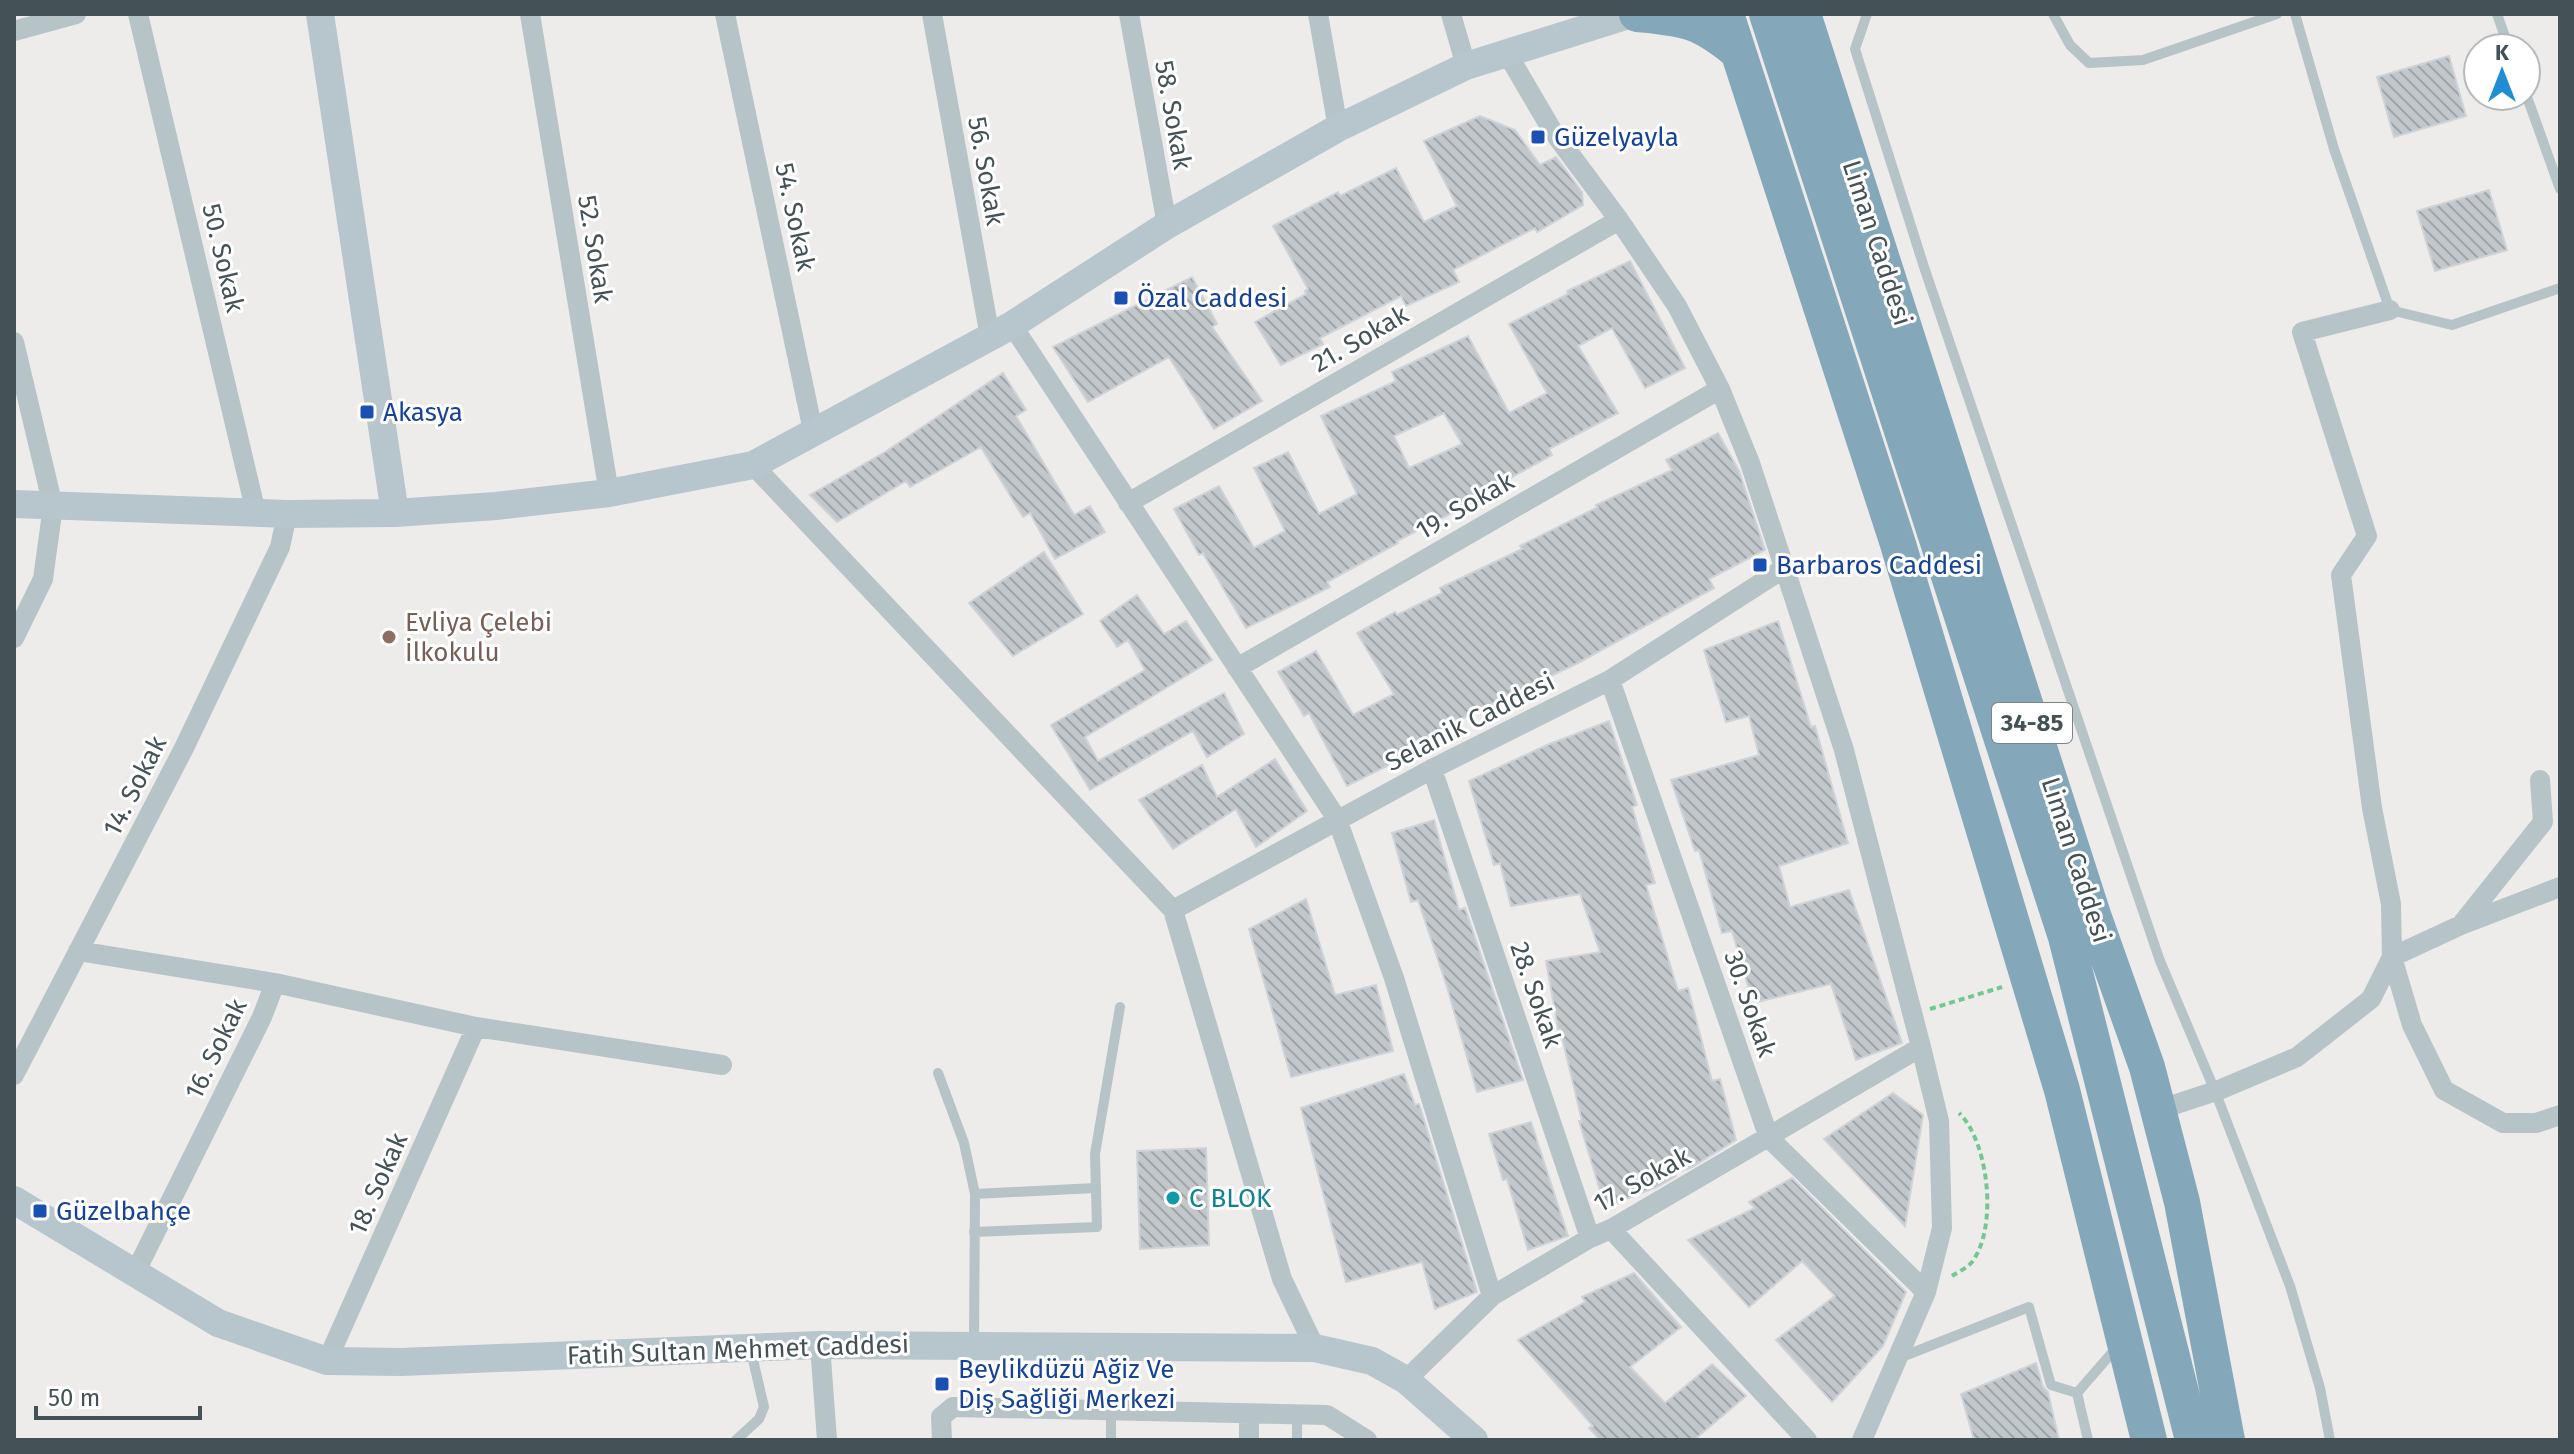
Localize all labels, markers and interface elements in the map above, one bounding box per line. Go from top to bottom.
north arrow [2462,32,2542,112]
text: K [2495,39,2510,66]
street label: 58. Sokak [1148,58,1198,173]
street label: 56. Sokak [961,114,1011,228]
place label: Güzelyayla [1554,122,1679,153]
marker: Güzelyayla [1529,128,1547,146]
street label: Liman Caddesi [1836,156,1918,330]
street label: 54. Sokak [768,160,822,275]
street label: 52. Sokak [571,193,619,306]
street label: 50. Sokak [195,201,251,316]
place label: Özal Caddesi [1137,283,1287,314]
marker: Özal Caddesi [1112,289,1130,307]
street label: 21. Sokak [1306,299,1414,379]
place label: Akasya [383,397,463,428]
marker: Akasya [358,403,376,421]
street label: 19. Sokak [1411,465,1520,546]
place label: Barbaros Caddesi [1776,550,1982,581]
marker: Barbaros Caddesi [1751,556,1769,574]
place label: Evliya Çelebi İlkokulu [405,607,552,668]
marker: Evliya Çelebi İlkokulu [380,628,398,646]
street label: Selanik Caddesi [1380,666,1560,778]
road number: 34-85 [1992,703,2072,743]
street label: 14. Sokak [97,730,174,841]
street label: Liman Caddesi [2035,773,2117,947]
street label: 28. Sokak [1503,938,1569,1053]
street label: 30. Sokak [1717,947,1783,1062]
street label: 16. Sokak [178,993,254,1104]
street label: 18. Sokak [342,1128,414,1240]
street label: 17. Sokak [1588,1140,1696,1219]
place label: C BLOK [1189,1183,1272,1214]
marker: C BLOK [1164,1189,1182,1207]
place label: Güzelbahçe [56,1196,191,1227]
marker: Güzelbahçe [31,1202,49,1220]
street label: Fatih Sultan Mehmet Caddesi [566,1329,910,1371]
place label: Beylikdüzü Ağiz Ve Diş Sağliği Merkezi [958,1354,1176,1415]
scale bar [36,1370,200,1420]
marker: Beylikdüzü Ağiz Ve Diş Sağliği Merkezi [933,1375,951,1393]
text: 50 m [48,1384,100,1412]

